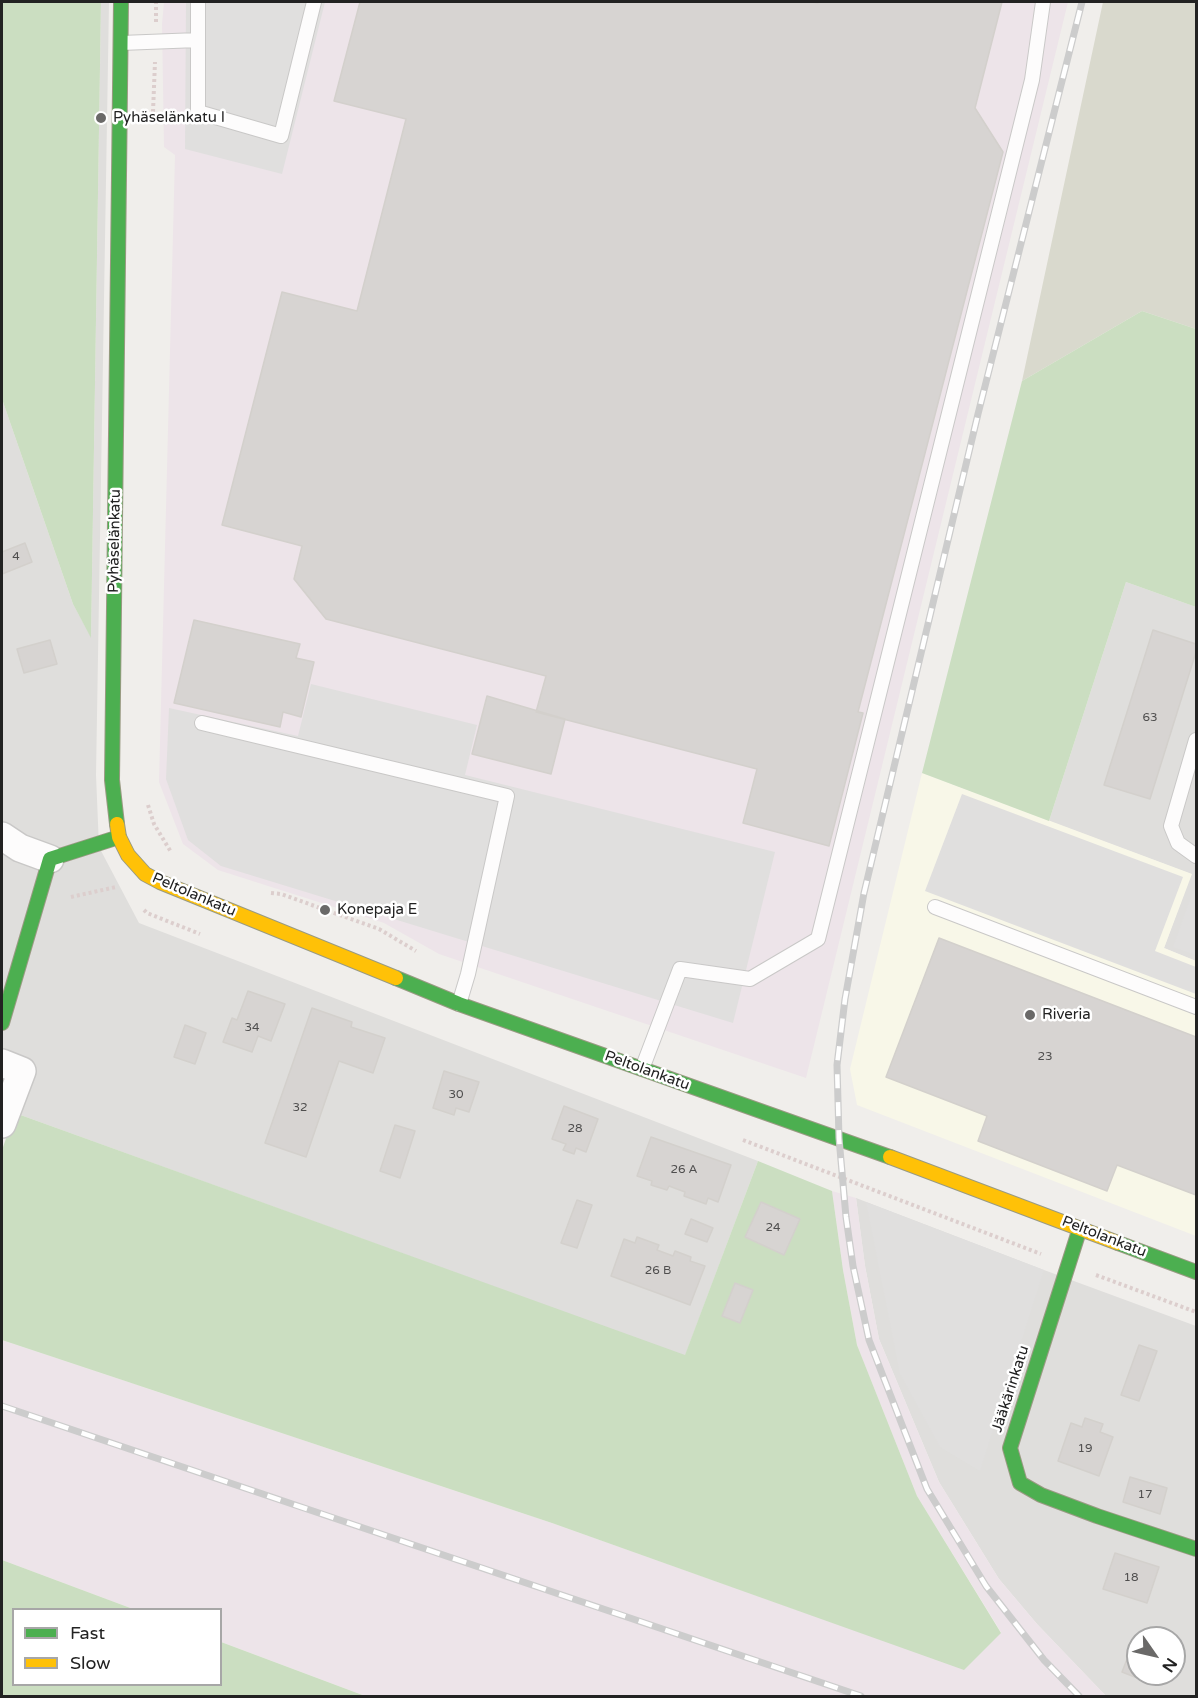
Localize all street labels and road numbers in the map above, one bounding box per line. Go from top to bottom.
street label: Pyhäselänkatu [105,489,125,593]
street label: Peltolankatu [149,869,239,921]
street label: Peltolankatu [602,1047,692,1095]
street label: Peltolankatu [1059,1213,1149,1261]
street label: Jääkärinkatu [989,1343,1033,1435]

